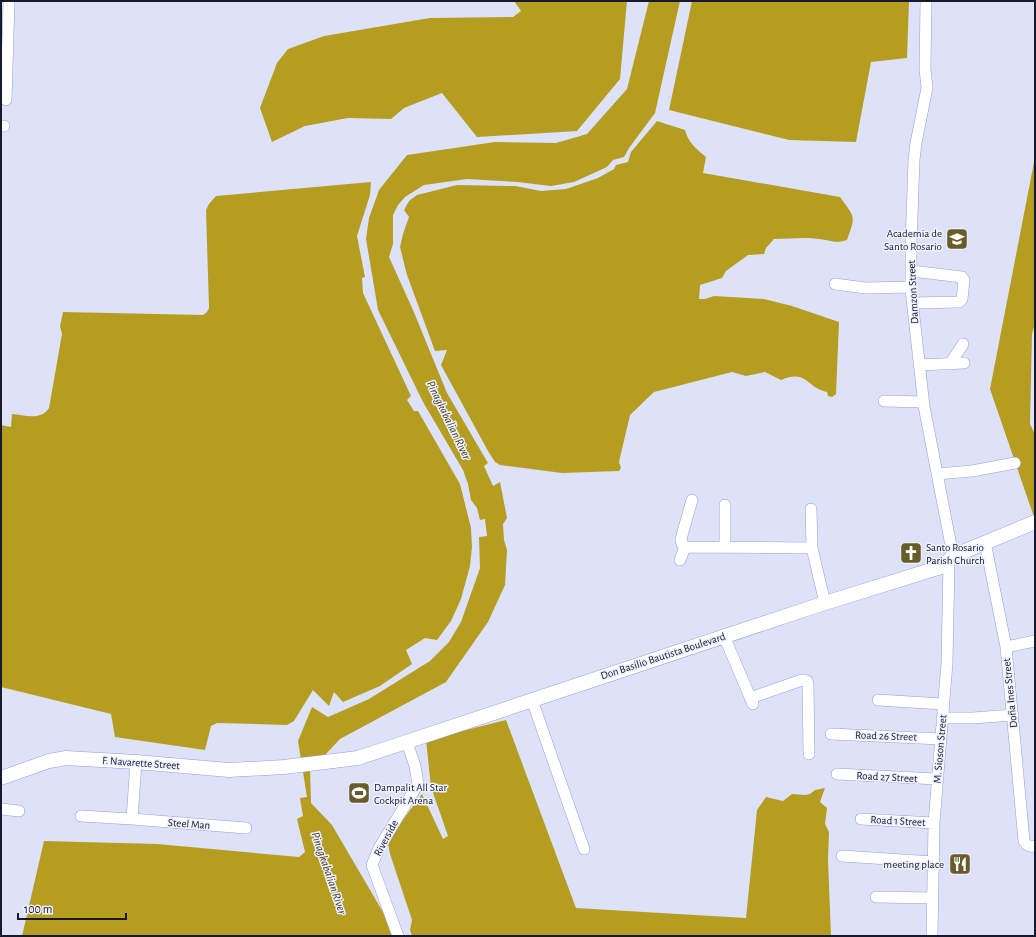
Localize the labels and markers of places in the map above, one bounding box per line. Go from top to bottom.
school or university icon: Academia de Santo Rosario [944,226,970,252]
place label: Academia de Santo Rosario [884,228,942,252]
church icon: Santo Rosario Parish Church [898,540,924,566]
place label: Santo Rosario Parish Church [926,542,985,566]
sports icon: Dampalit All Star Cockpit Arena [346,780,372,806]
place label: Dampalit All Star Cockpit Arena [374,782,448,806]
restaurant icon: meeting place [947,851,973,877]
place label: meeting place [883,859,944,870]

